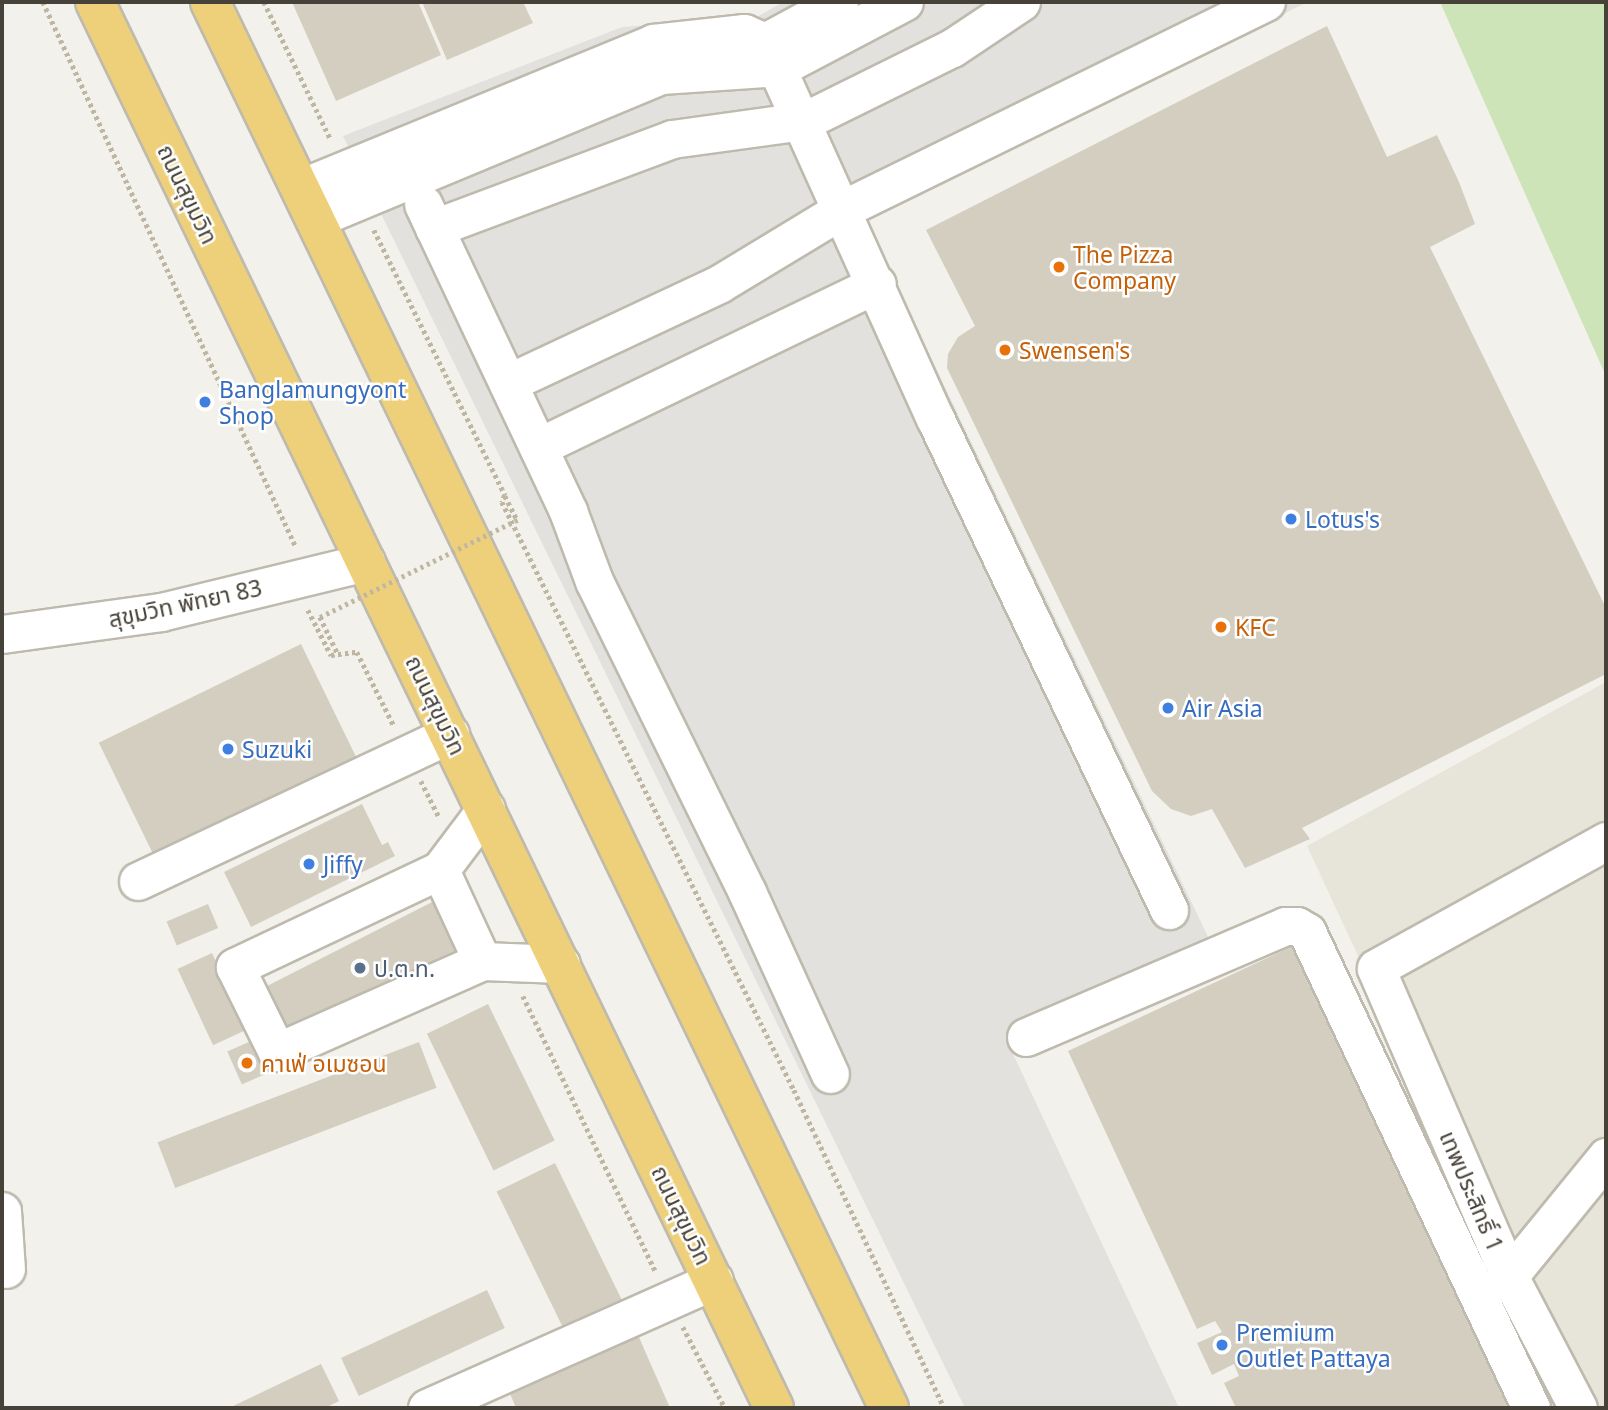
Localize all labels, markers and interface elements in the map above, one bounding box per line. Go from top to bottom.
street label: ถนนสุขุมวิท [152,140,224,248]
place label: The Pizza Company [1073,240,1176,294]
marker: The Pizza Company [1051,259,1067,275]
place label: Swensen's [1019,336,1130,364]
marker: Swensen's [997,342,1013,358]
place label: Banglamungyont Shop [219,375,406,429]
marker: Banglamungyont Shop [197,394,213,410]
place label: Lotus's [1305,505,1380,533]
marker: Lotus's [1283,511,1299,527]
street label: สุขุมวิท พัทยา 83 [106,573,264,633]
place label: KFC [1235,613,1276,641]
marker: KFC [1213,619,1229,635]
street label: ถนนสุขุมวิท [400,651,472,759]
place label: Air Asia [1182,694,1263,722]
marker: Air Asia [1160,700,1176,716]
place label: Suzuki [242,735,312,763]
marker: Suzuki [220,741,236,757]
place label: Jiffy [323,850,363,878]
marker: Jiffy [301,856,317,872]
place label: ป.ต.ท. [374,954,435,982]
marker: ป.ต.ท. [352,960,368,976]
place label: คาเฟ่ อเมซอน [261,1049,387,1077]
marker: คาเฟ่ อเมซอน [239,1055,255,1071]
street label: เทพประสิทธิ์ 1 [1434,1126,1510,1256]
street label: ถนนสุขุมวิท [646,1161,718,1269]
place label: Premium Outlet Pattaya [1236,1318,1391,1372]
marker: Premium Outlet Pattaya [1214,1337,1230,1353]

